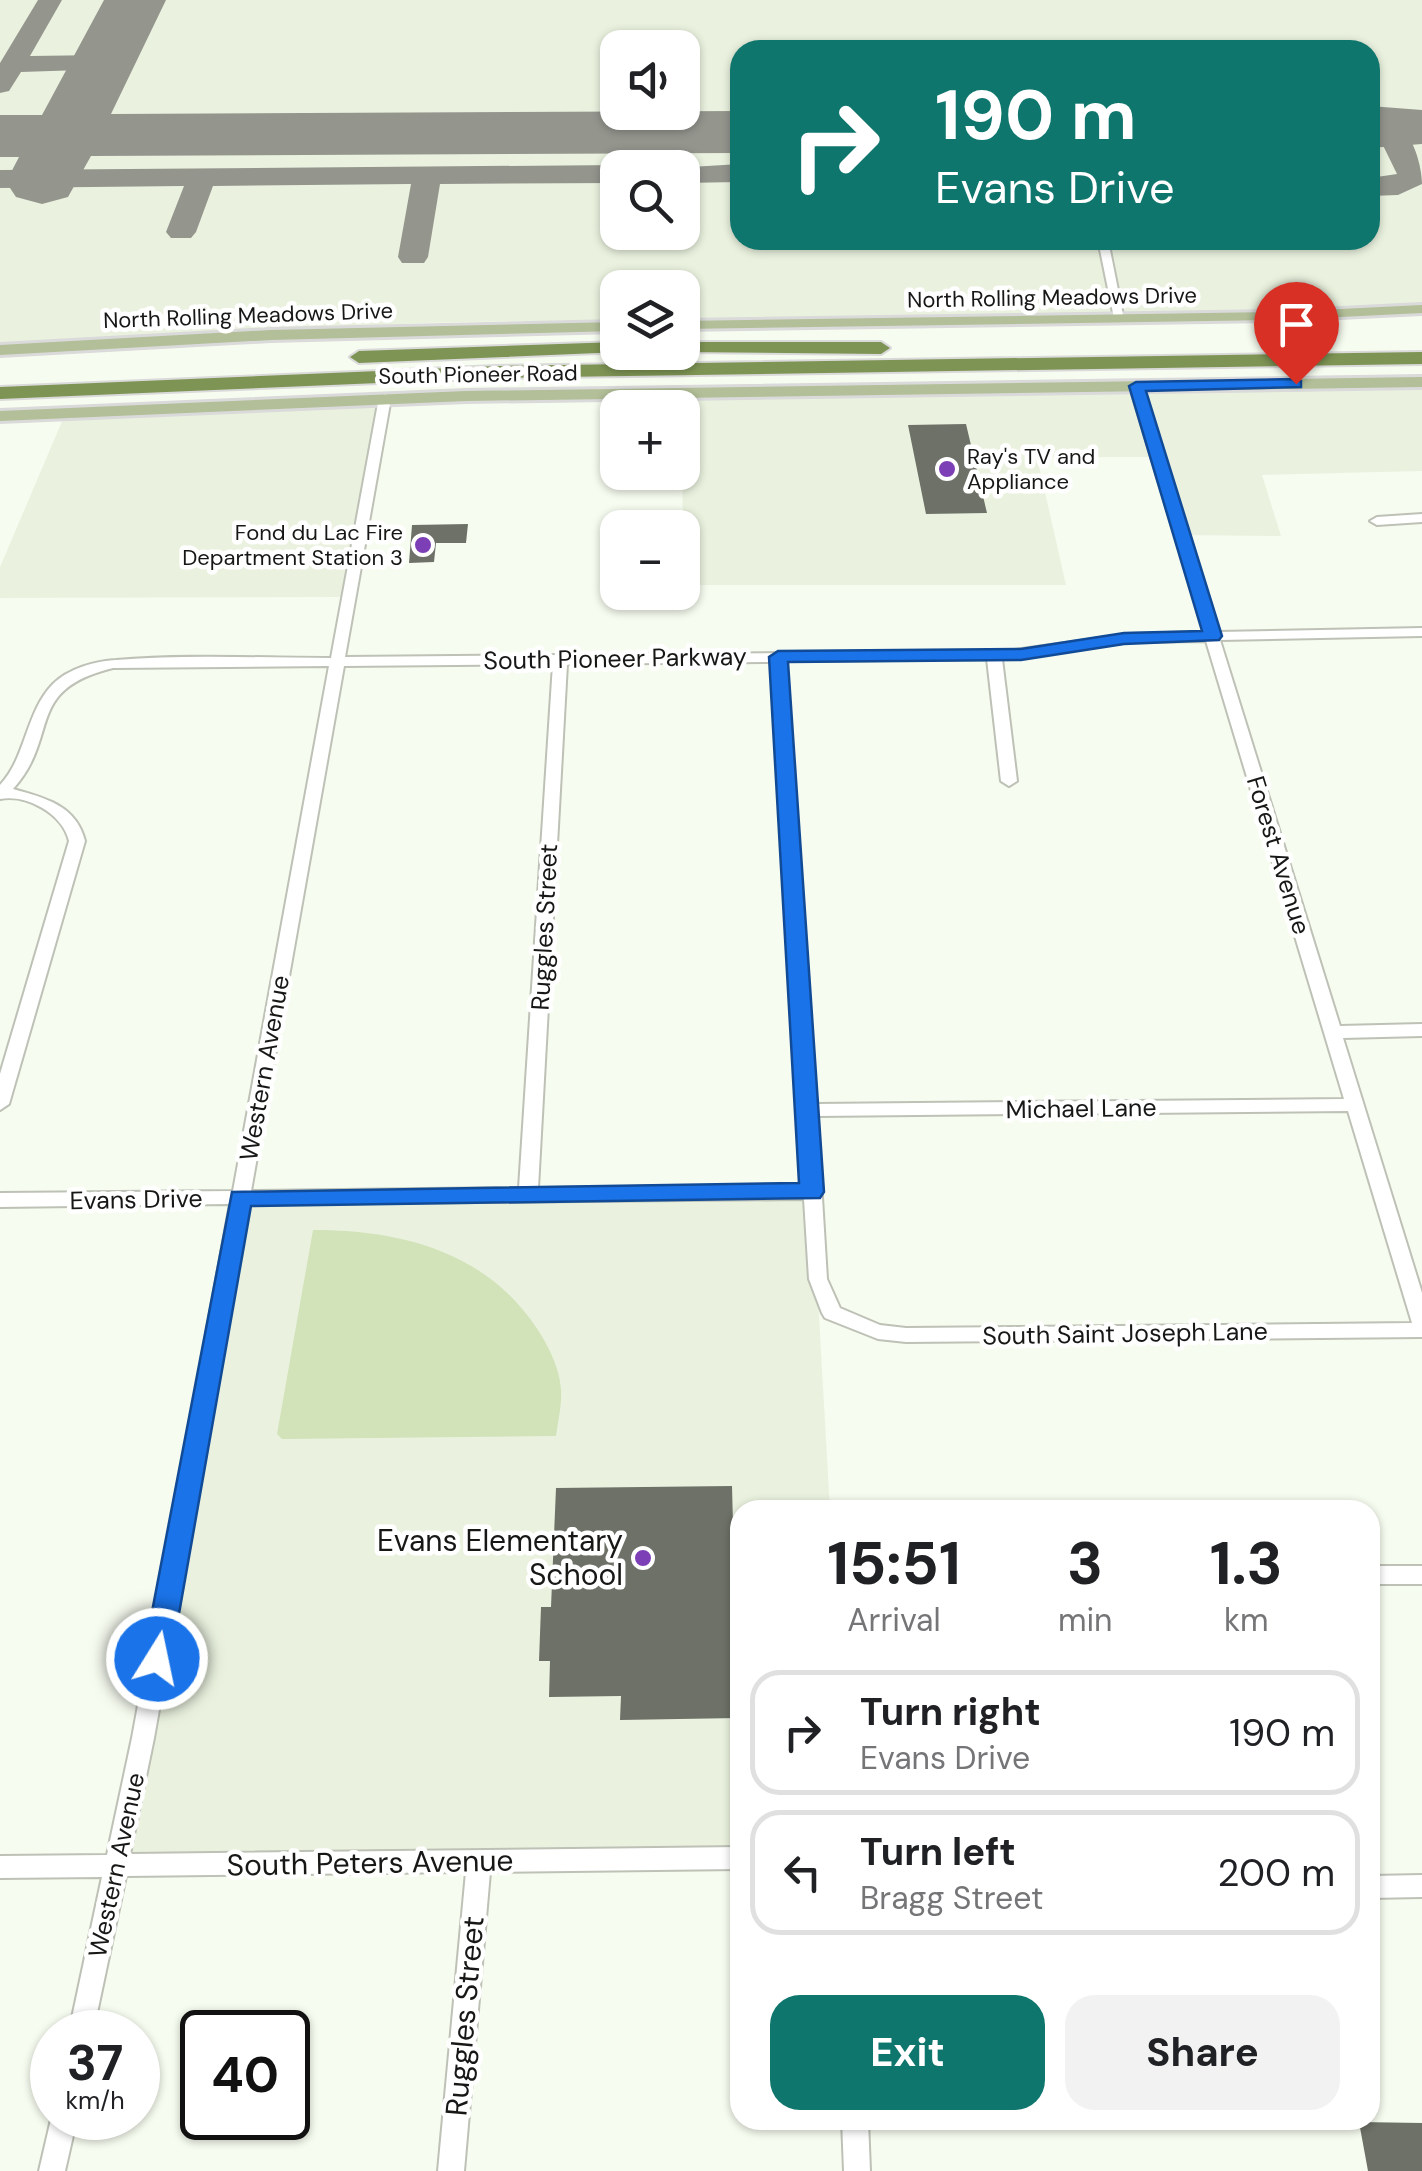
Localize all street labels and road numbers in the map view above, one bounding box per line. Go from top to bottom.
street label: North Rolling Meadows Drive [907,280,1197,315]
street label: North Rolling Meadows Drive [103,296,393,335]
street label: South Pioneer Road [378,358,578,391]
street label: South Pioneer Parkway [483,640,747,677]
street label: Forest Avenue [1239,772,1318,938]
street label: Ruggles Street [524,843,565,1011]
street label: Western Avenue [232,973,297,1164]
street label: Michael Lane [1005,1091,1157,1126]
street label: Evans Drive [69,1182,203,1217]
street label: South Saint Joseph Lane [982,1315,1268,1352]
street label: Western Avenue [81,1770,152,1960]
street label: South Peters Avenue [226,1840,514,1885]
street label: Ruggles Street [436,1914,493,2117]

